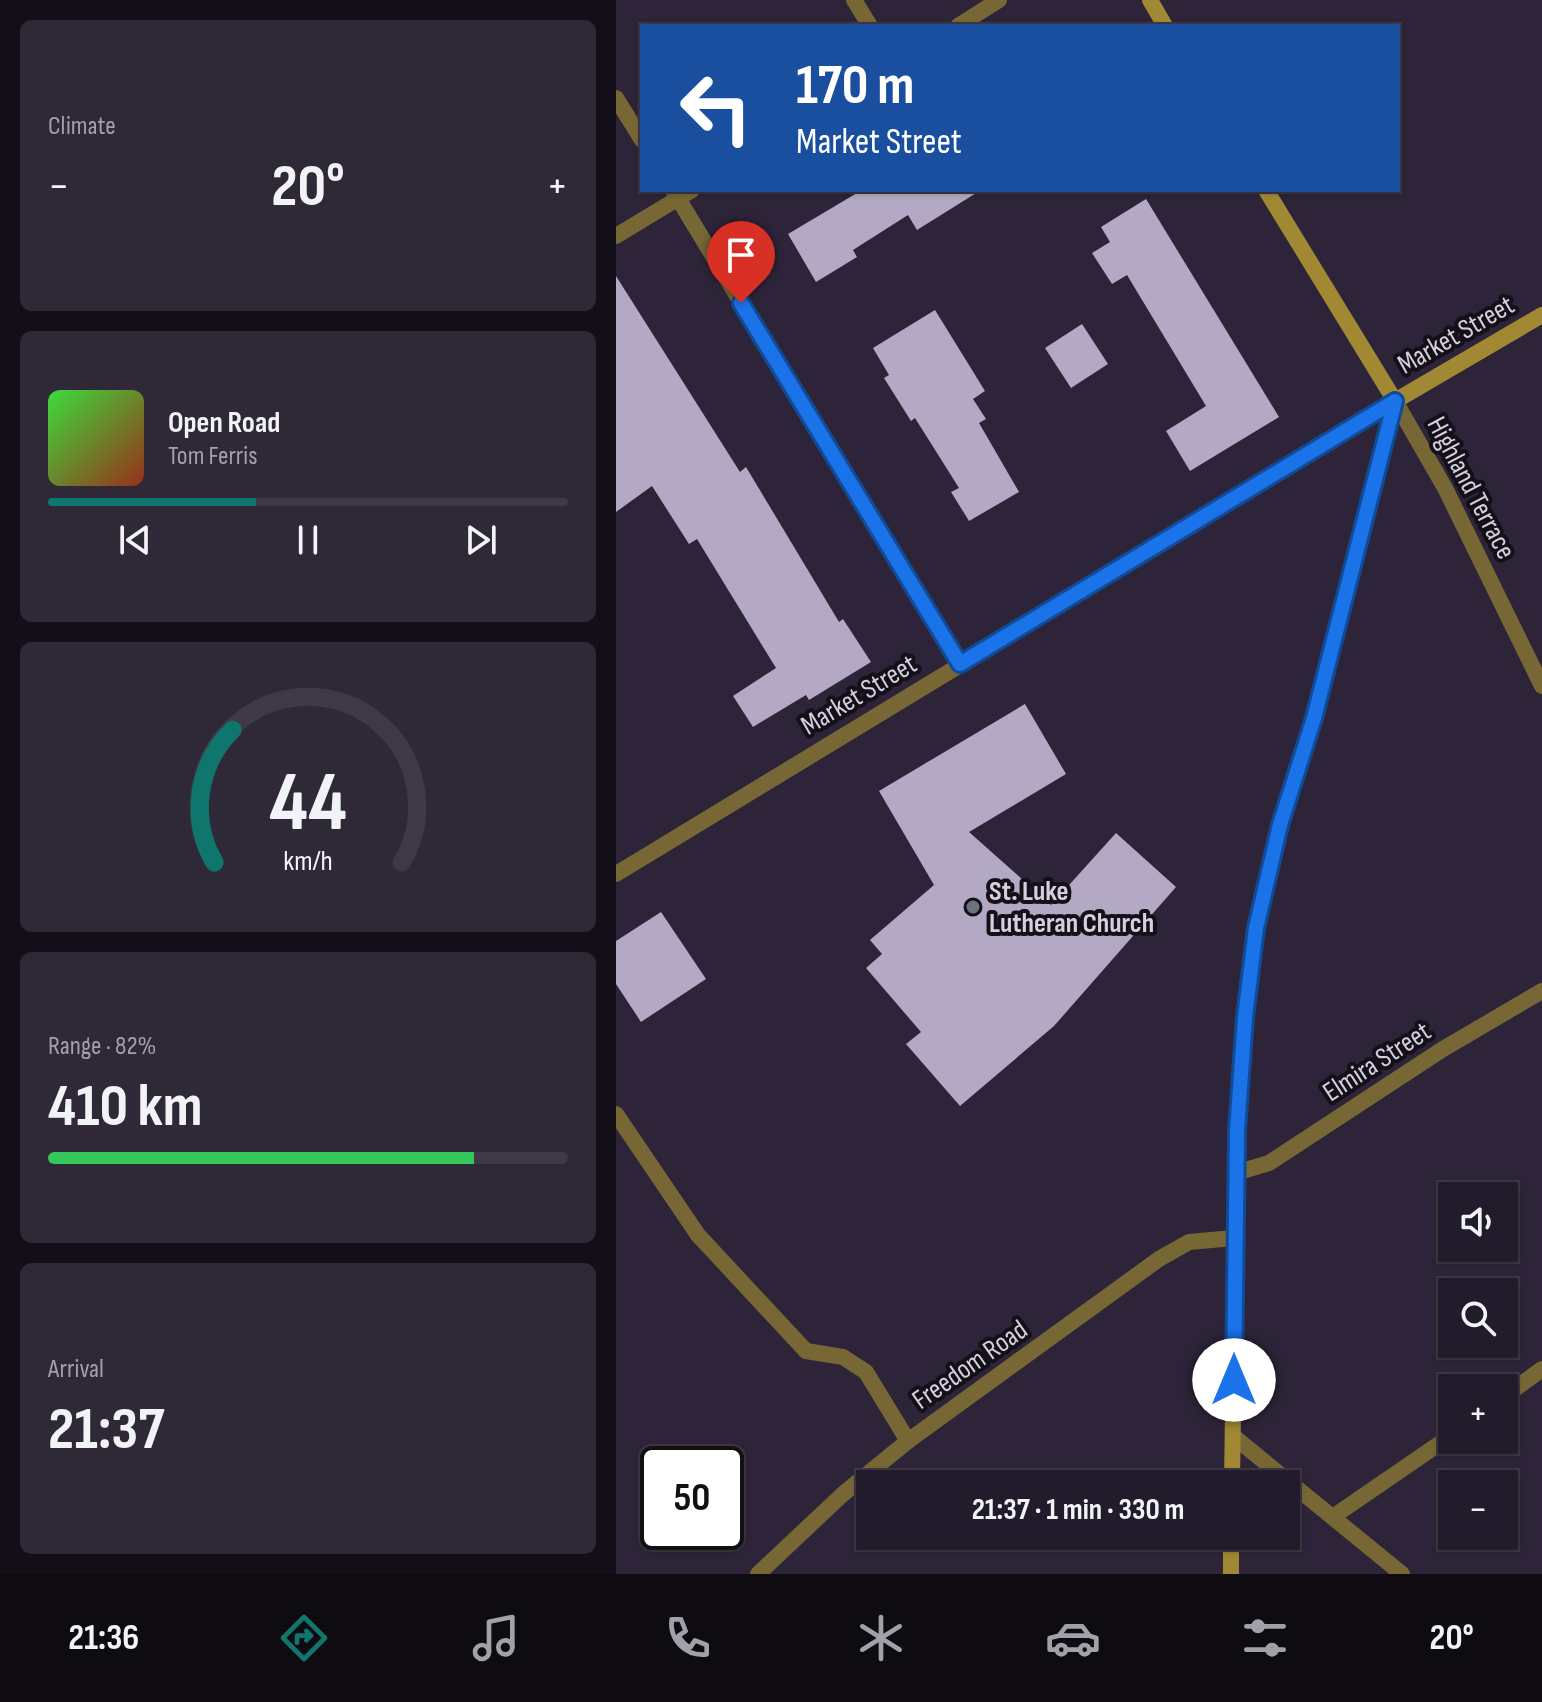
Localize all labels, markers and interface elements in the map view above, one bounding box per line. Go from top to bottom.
text: 170 m [796,53,914,120]
icon: left [664,56,768,160]
text: Climate [48,111,116,142]
text: Market Street [796,121,962,164]
text: 20° [271,151,345,223]
text: − [48,160,70,213]
text: + [546,160,568,213]
pin [707,221,775,303]
icon: arrive [719,233,763,277]
street label: Market Street [1392,288,1520,382]
text: Open Road [168,405,280,441]
street label: Highland Terrace [1420,411,1522,565]
text: Tom Ferris [168,441,258,472]
icon: previous [113,518,157,562]
icon: pause [286,518,330,562]
icon: next [459,518,503,562]
street label: Market Street [795,648,923,742]
text: 44 [269,754,347,854]
text: km/h [283,844,333,879]
place label: St. Luke Lutheran Church [989,875,1154,940]
marker: St. Luke Lutheran Church [964,898,982,916]
street label: Elmira Street [1317,1015,1437,1109]
text: Range · 82% [48,1031,156,1062]
text: 410 km [48,1071,203,1143]
map controls [1438,1182,1518,1550]
button: sound [1438,1182,1518,1262]
button: search [1438,1278,1518,1358]
street label: Freedom Road [906,1313,1034,1417]
position arrow [1192,1338,1276,1422]
text: Arrival [48,1354,104,1385]
button: + [1438,1374,1518,1454]
text: 21:37 [48,1394,164,1466]
speed limit sign: 50 [640,1446,744,1550]
button: − [1438,1470,1518,1550]
text: 21:37 · 1 min · 330 m [972,1492,1184,1528]
icon: directions [276,1610,332,1666]
icon: music [468,1610,524,1666]
icon: phone [660,1610,716,1666]
icon: climate [853,1610,909,1666]
icon: car [1045,1610,1101,1666]
icon: filters [1237,1610,1293,1666]
text: 21:36 [68,1617,139,1660]
text: 20° [1430,1617,1474,1660]

